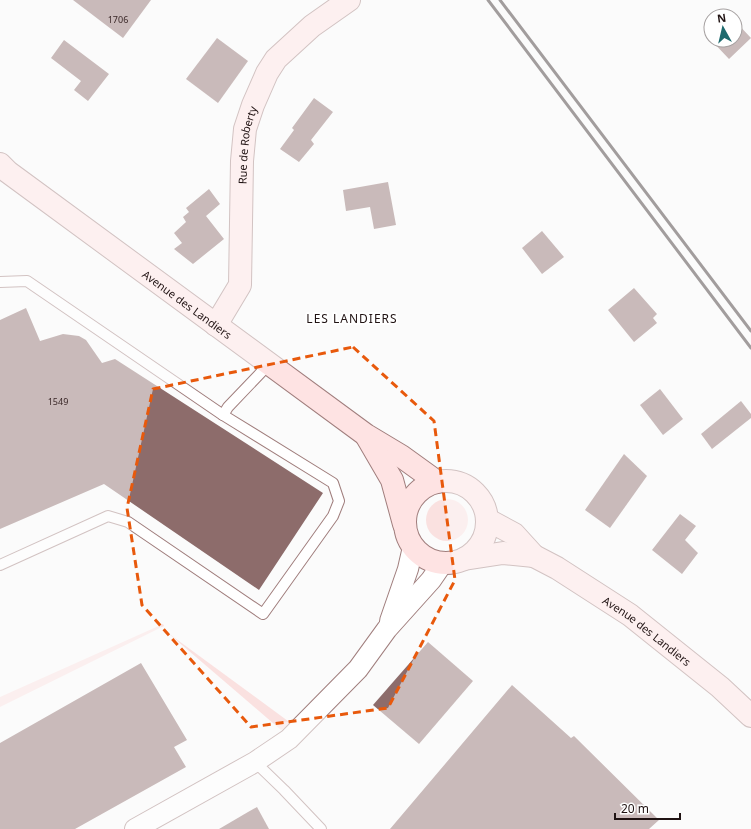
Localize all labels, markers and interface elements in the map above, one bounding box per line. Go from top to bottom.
north arrow [703,8,743,48]
text: N [716,10,727,26]
house number: 1706 [108,13,128,26]
street label: Rue de Roberty [234,104,260,184]
street label: Avenue des Landiers [140,266,235,342]
district label: LES LANDIERS [306,310,398,327]
house number: 1549 [48,395,68,408]
street label: Avenue des Landiers [600,592,694,669]
scale bar [615,795,680,821]
text: 20 m [621,800,649,817]

